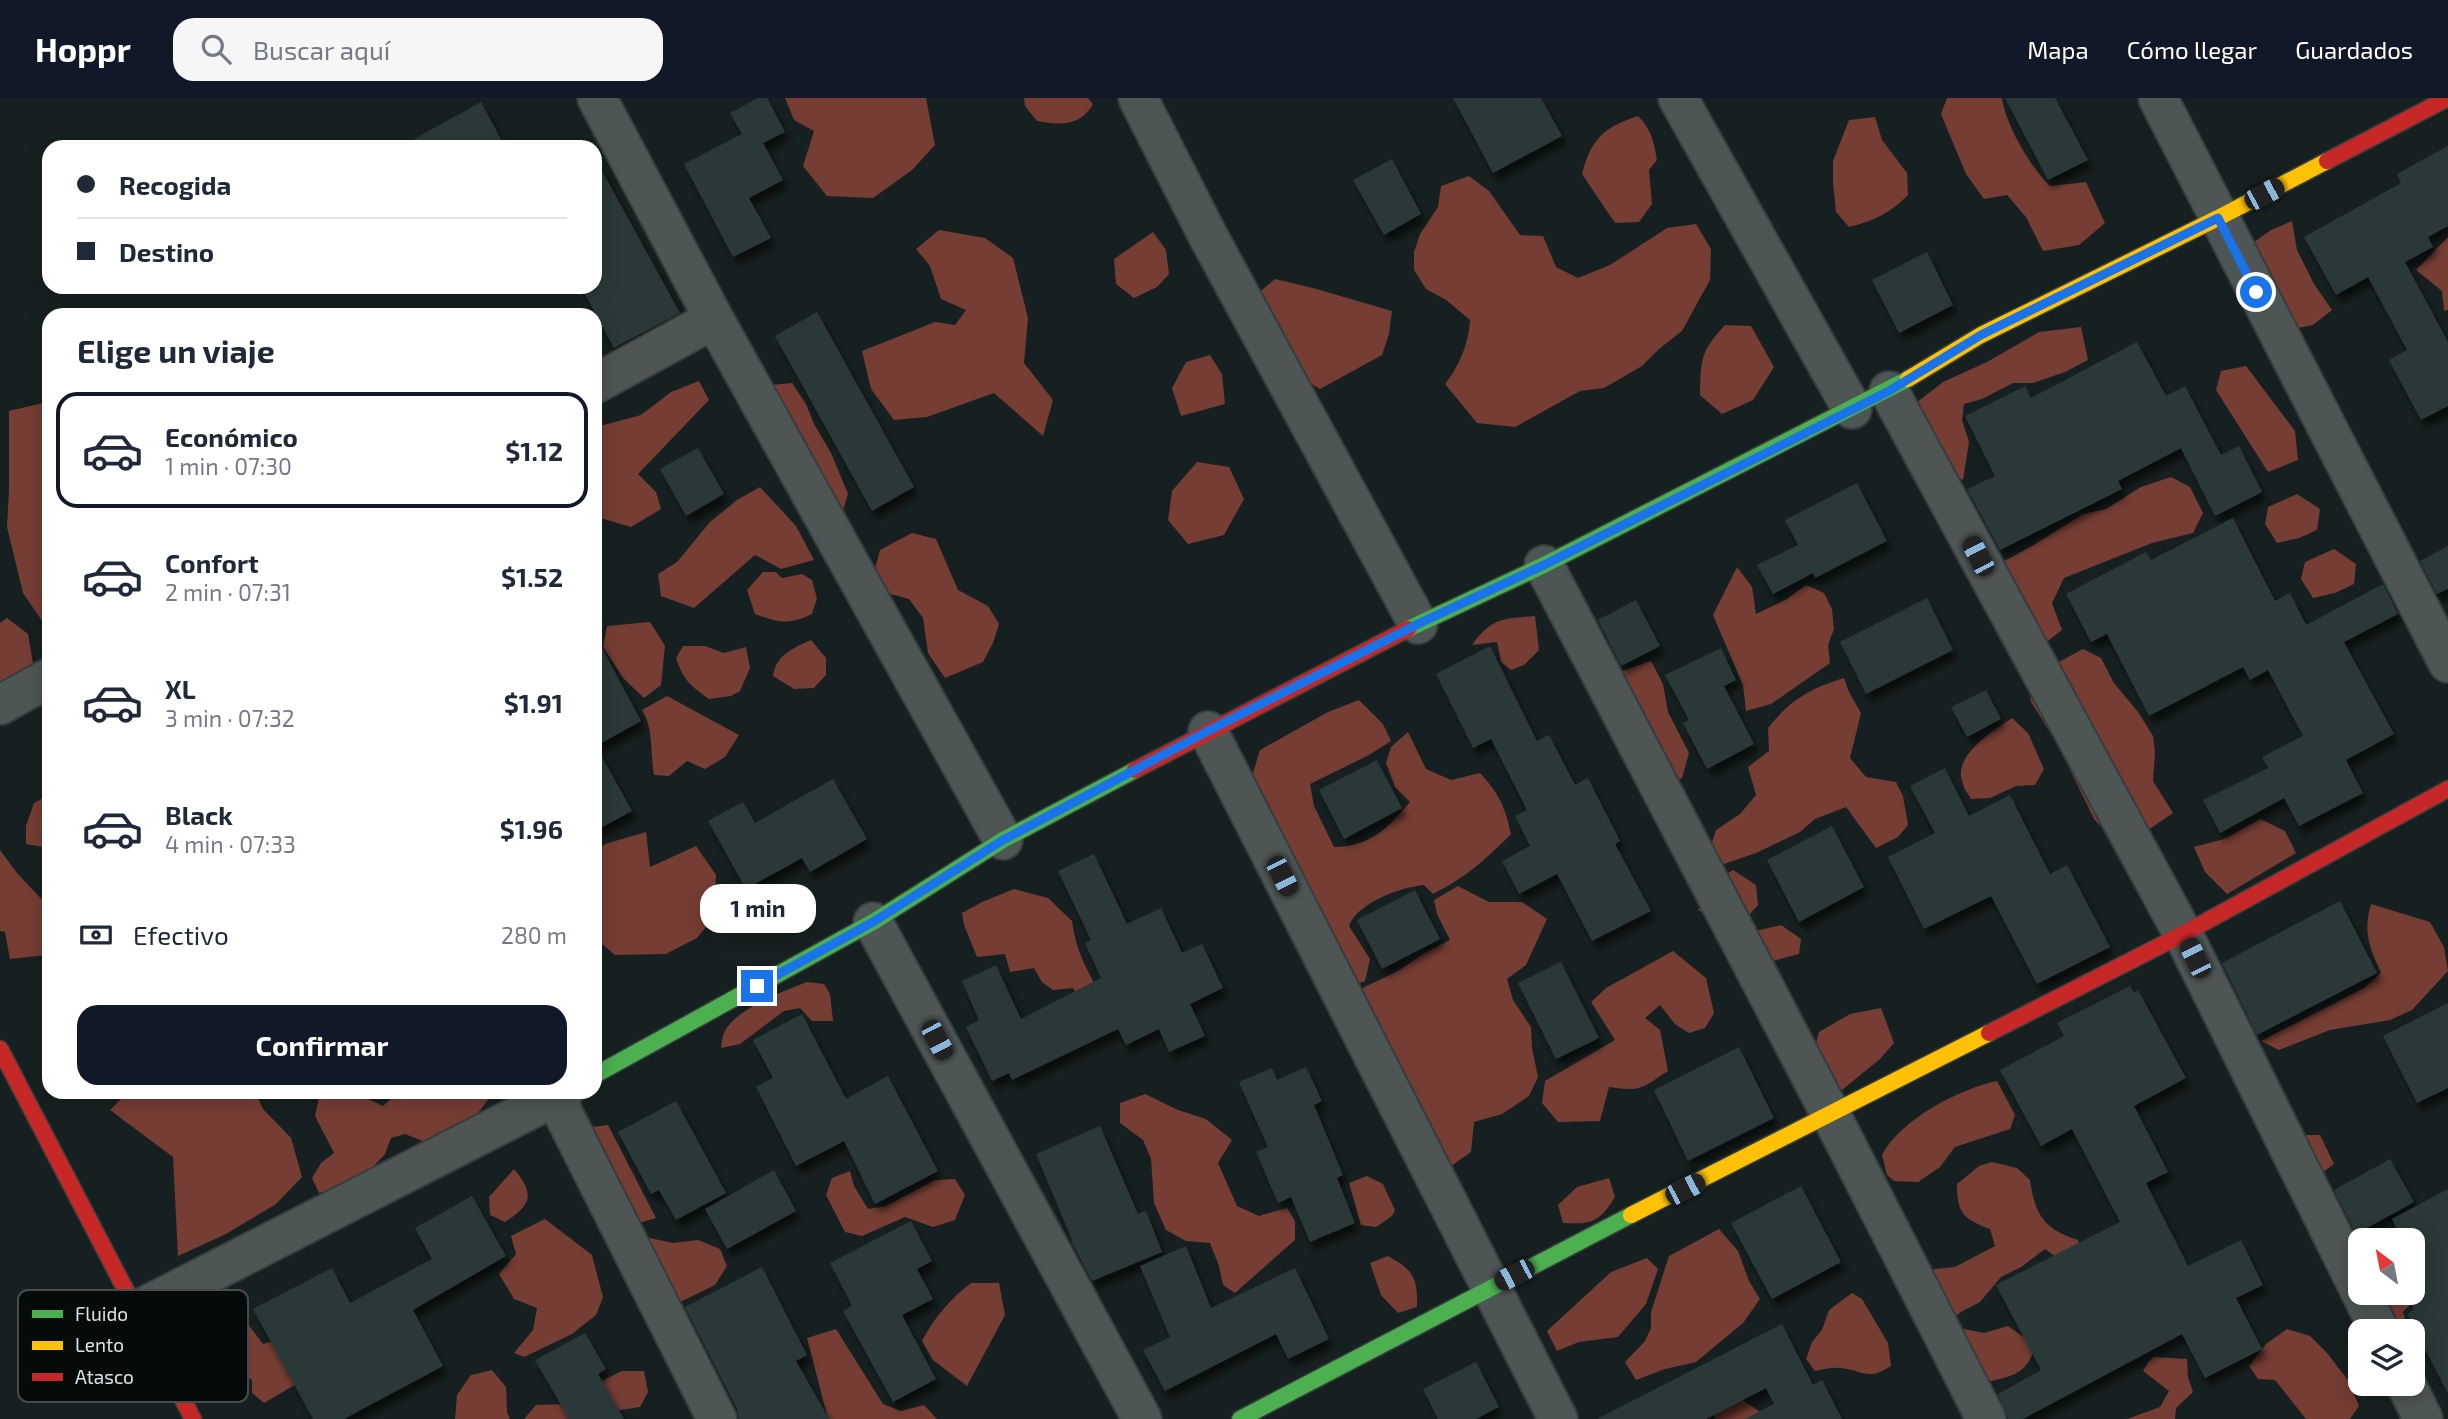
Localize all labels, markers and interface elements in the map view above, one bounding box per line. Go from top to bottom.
search box [173,18,663,81]
text: Hoppr [35,29,131,69]
icon: search [197,30,235,68]
text: Buscar aquí [253,34,390,65]
text: Mapa [2027,35,2089,64]
text: Cómo llegar [2127,35,2257,64]
text: Guardados [2295,35,2413,64]
text: Recogida [119,169,231,200]
car [2241,175,2288,213]
text: Destino [119,236,214,267]
route start [2240,276,2272,308]
text: Elige un viaje [77,331,275,369]
icon: car [81,419,144,482]
text: Económico [165,421,298,452]
text: $1.12 [505,435,563,466]
text: 1 min · 07:30 [165,452,292,480]
car [1959,533,1998,579]
icon: car [81,545,144,608]
text: Confort [165,547,259,578]
text: $1.52 [501,561,563,592]
text: 2 min · 07:31 [165,578,291,606]
icon: car [81,671,144,734]
text: XL [165,673,196,704]
text: $1.91 [504,687,563,718]
text: 3 min · 07:32 [165,704,295,732]
icon: car [81,797,144,860]
text: Black [165,799,233,830]
text: $1.96 [500,813,563,844]
text: 4 min · 07:33 [165,830,296,858]
car [1264,853,1301,899]
callout: 1 min [699,884,815,934]
text: 1 min [730,894,786,922]
icon: cash [77,916,115,954]
text: Efectivo [133,919,229,950]
text: 280 m [501,921,567,949]
car [2177,935,2214,981]
route end [741,970,773,1002]
button: Confirmar [77,1005,567,1085]
car [918,1017,957,1063]
car [1662,1170,1709,1208]
north arrow [2348,1228,2426,1306]
map controls [2348,1228,2425,1396]
car [1491,1256,1538,1294]
legend [18,1290,248,1402]
text: Fluido [75,1302,128,1325]
button: layers [2348,1319,2425,1396]
text: Lento [75,1333,124,1356]
text: Atasco [75,1365,134,1388]

